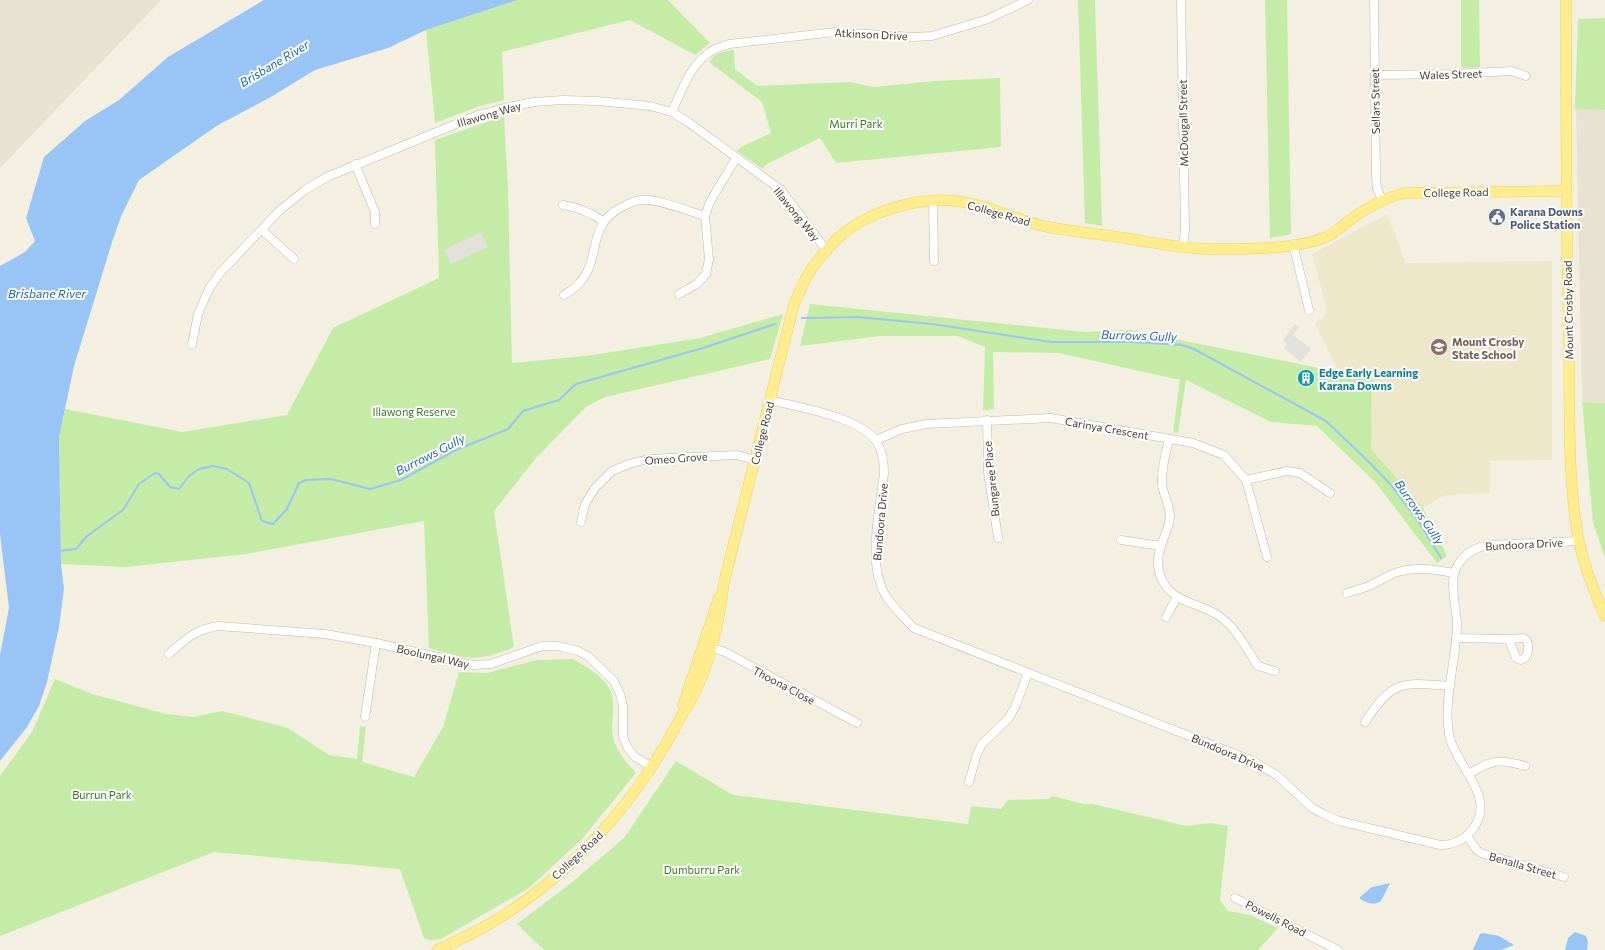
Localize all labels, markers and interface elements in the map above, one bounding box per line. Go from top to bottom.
street label: Atkinson Drive [834,26,908,42]
water label: Brisbane River [237,36,312,89]
street label: Wales Street [1419,66,1483,82]
street label: Sellars Street [1368,67,1382,134]
street label: McDougall Street [1176,79,1190,167]
street label: Illawong Way [456,99,523,129]
park label: Murri Park [829,117,883,130]
street label: Illawong Way [771,184,823,244]
street label: College Road [1423,185,1489,199]
street label: College Road [966,198,1032,228]
place label: Karana Downs Police Station [1510,205,1583,231]
public building icon: Karana Downs Police Station [1487,207,1507,227]
street label: Mount Crosby Road [1561,260,1575,360]
water label: Brisbane River [8,286,87,300]
water label: Burrows Gully [1101,327,1178,343]
place label: Mount Crosby State School [1452,335,1524,361]
school or university icon: Mount Crosby State School [1429,337,1449,357]
place label: Edge Early Learning Karana Downs [1319,366,1418,392]
building icon: Edge Early Learning Karana Downs [1296,368,1316,388]
street label: College Road [748,400,776,466]
park label: Illawong Reserve [372,405,456,418]
street label: Carinya Crescent [1064,414,1150,442]
water label: Burrows Gully [393,430,468,477]
street label: Bungaree Place [981,440,1001,517]
street label: Omeo Grove [644,449,708,467]
water label: Burrows Gully [1393,477,1448,548]
street label: Bundoora Drive [870,483,890,561]
street label: Bundoora Drive [1485,535,1563,553]
street label: Boolungal Way [395,641,471,671]
street label: Thoona Close [751,663,817,707]
street label: Bundoora Drive [1190,731,1267,773]
park label: Burrun Park [72,788,132,801]
street label: College Road [549,828,605,882]
street label: Benalla Street [1488,849,1559,881]
park label: Dumburru Park [664,863,740,876]
street label: Powells Road [1244,897,1308,939]

